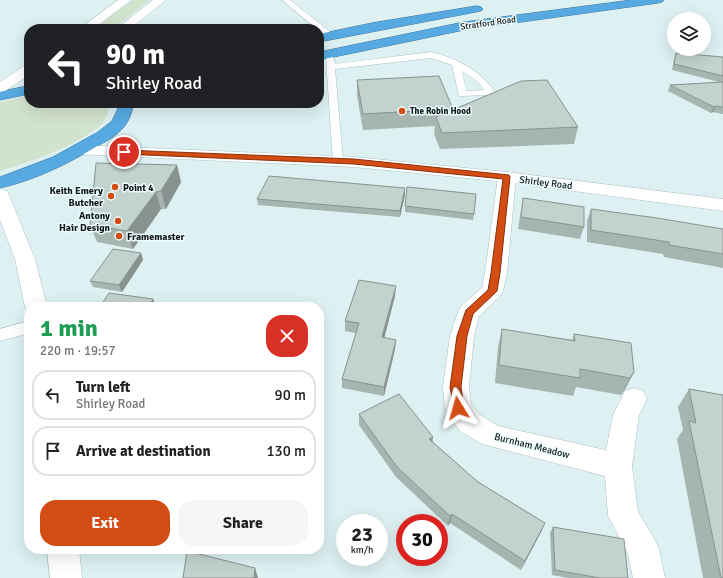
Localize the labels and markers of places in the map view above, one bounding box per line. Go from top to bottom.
marker: The Robin Hood [397,106,407,116]
place label: The Robin Hood [410,106,471,117]
pin [107,135,141,169]
marker: Point 4 [110,182,120,192]
place label: Point 4 [123,182,154,194]
place label: Keith Emery Butcher [50,185,103,209]
marker: Keith Emery Butcher [106,191,116,201]
place label: Antony Hair Design [59,210,111,234]
marker: Antony Hair Design [113,216,123,226]
marker: Framemaster [114,231,124,241]
place label: Framemaster [127,231,184,243]

